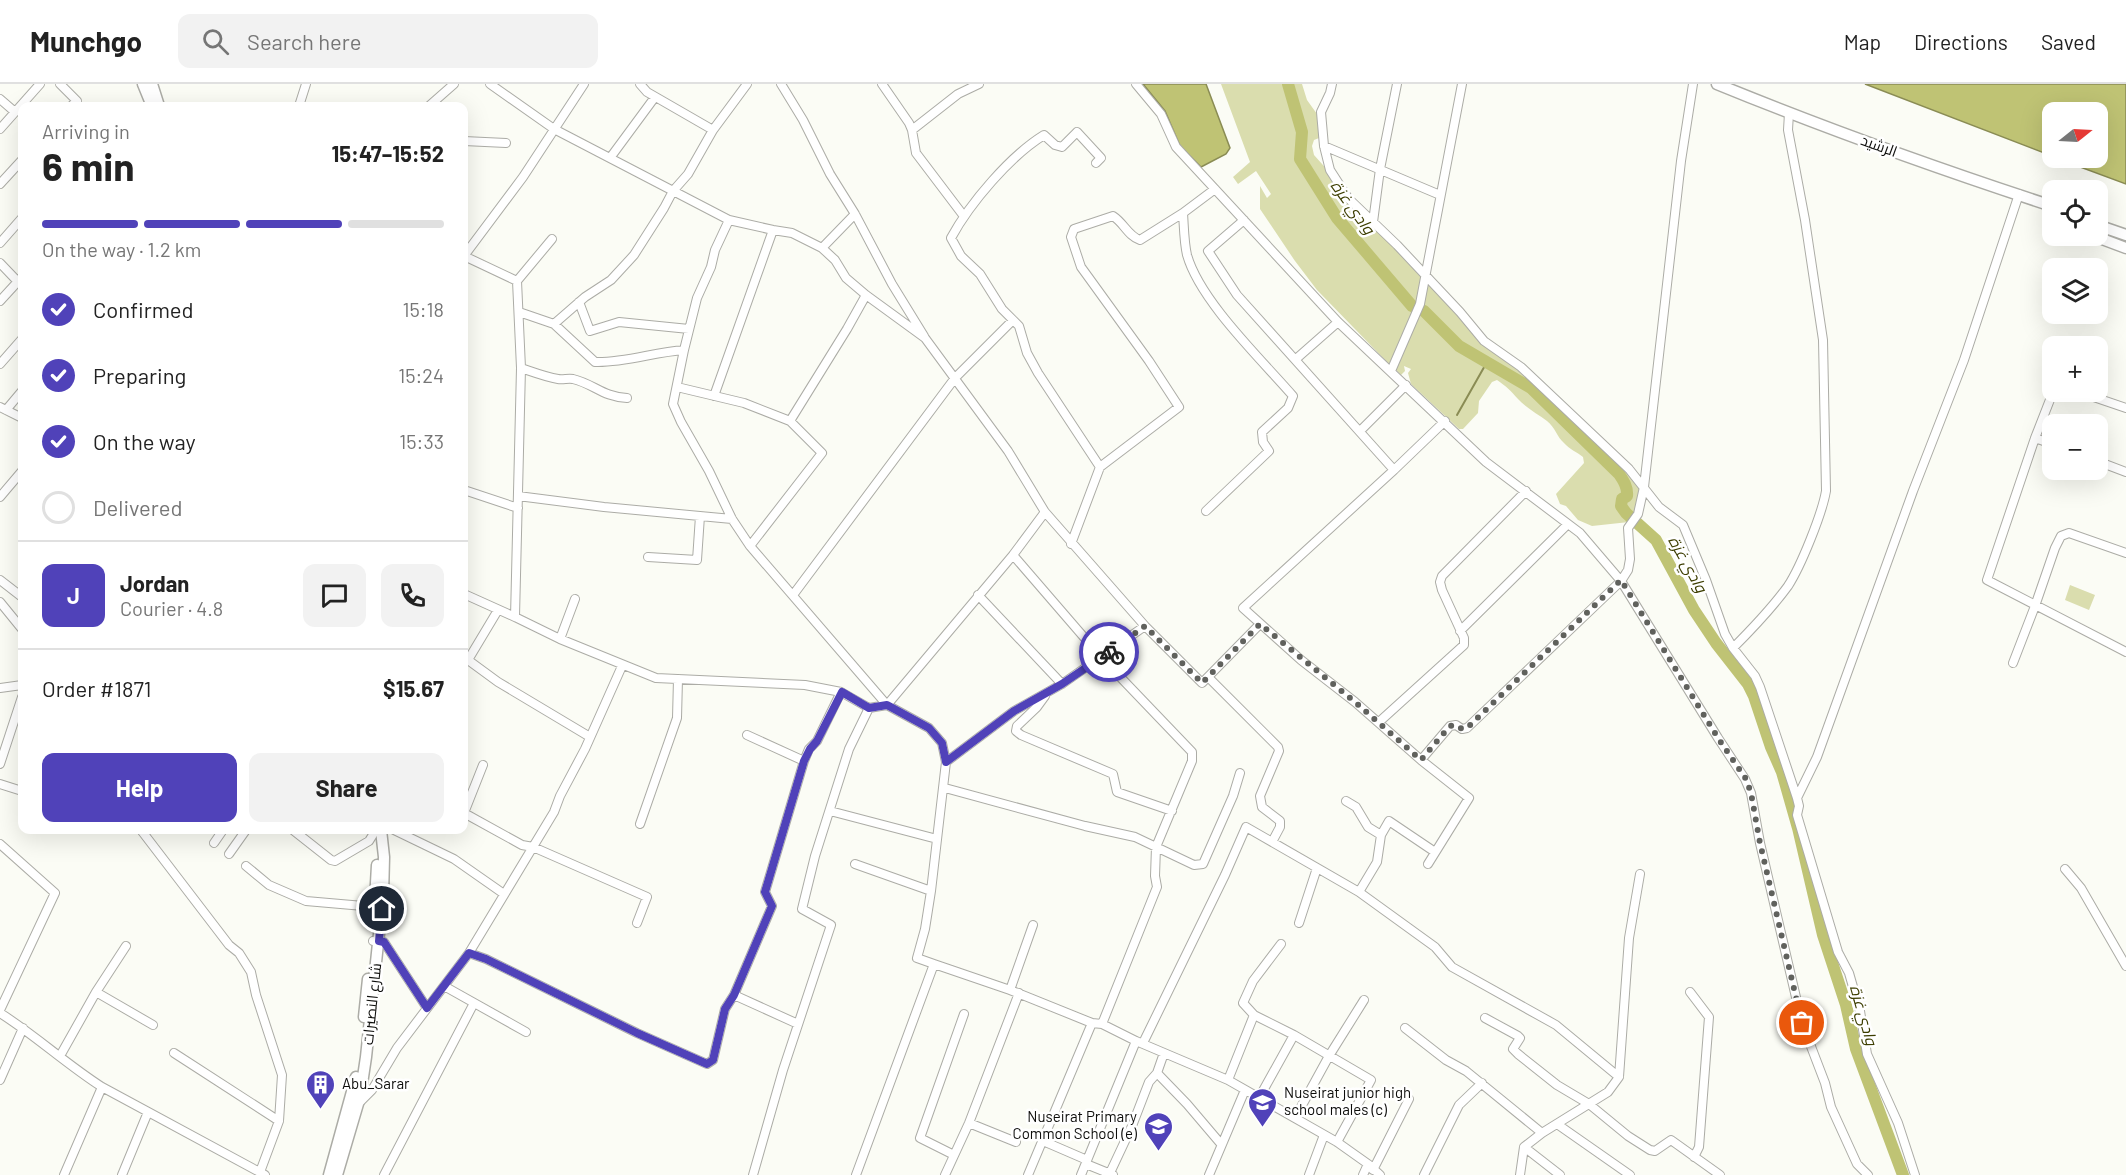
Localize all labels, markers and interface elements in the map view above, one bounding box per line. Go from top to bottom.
search box [178,14,598,68]
text: Munchgo [30,24,142,58]
icon: search [199,25,232,58]
text: Search here [247,28,361,54]
text: Map [1844,29,1881,54]
text: Directions [1914,29,2008,54]
text: Saved [2041,29,2096,54]
north arrow [2042,102,2108,168]
map controls [2042,102,2108,480]
text: Arriving in [42,119,130,143]
street label: الرشيد [1858,130,1900,161]
text: 15:47–15:52 [331,140,444,166]
text: 6 min [42,142,135,189]
water label: وادي غزة [1324,176,1380,241]
button: locate [2042,180,2108,246]
text: On the way · 1.2 km [42,237,201,261]
button: layers [2042,258,2108,324]
icon: check [42,293,75,326]
text: Confirmed [93,296,193,322]
text: 15:18 [403,297,444,321]
button: + [2042,336,2108,402]
icon: check [42,359,75,392]
text: Preparing [93,362,186,388]
text: 15:24 [398,363,444,387]
button: − [2042,414,2108,480]
icon: check [42,425,75,458]
text: On the way [93,428,196,454]
text: 15:33 [399,429,444,453]
text: Delivered [93,494,182,520]
water label: وادي غزة [1662,532,1712,598]
button: chat [303,564,366,627]
button: phone [381,564,444,627]
text: Jordan [120,570,189,596]
text: J [67,582,80,608]
text: Courier · 4.8 [120,596,223,620]
courier [1079,622,1139,682]
icon: bike [1093,636,1126,669]
text: Order #1871 [42,675,152,701]
text: $15.67 [383,675,444,701]
button: Help [42,753,237,822]
button: Share [249,753,444,822]
pin [356,883,407,934]
icon: home [365,892,398,925]
street label: شارع النصيرات [358,962,387,1046]
water label: وادي غزة [1843,983,1882,1050]
pin [1776,997,1827,1048]
icon: bag [1785,1006,1818,1039]
building icon: Abu_Sarar [305,1068,337,1110]
place label: Abu_Sarar [342,1074,410,1092]
place label: Nuseirat junior high school males (c) [1284,1083,1411,1118]
school or university icon: Nuseirat junior high school males (c) [1247,1086,1279,1128]
place label: Nuseirat Primary Common School (e) [1013,1107,1137,1142]
school or university icon: Nuseirat Primary Common School (e) [1142,1110,1174,1152]

